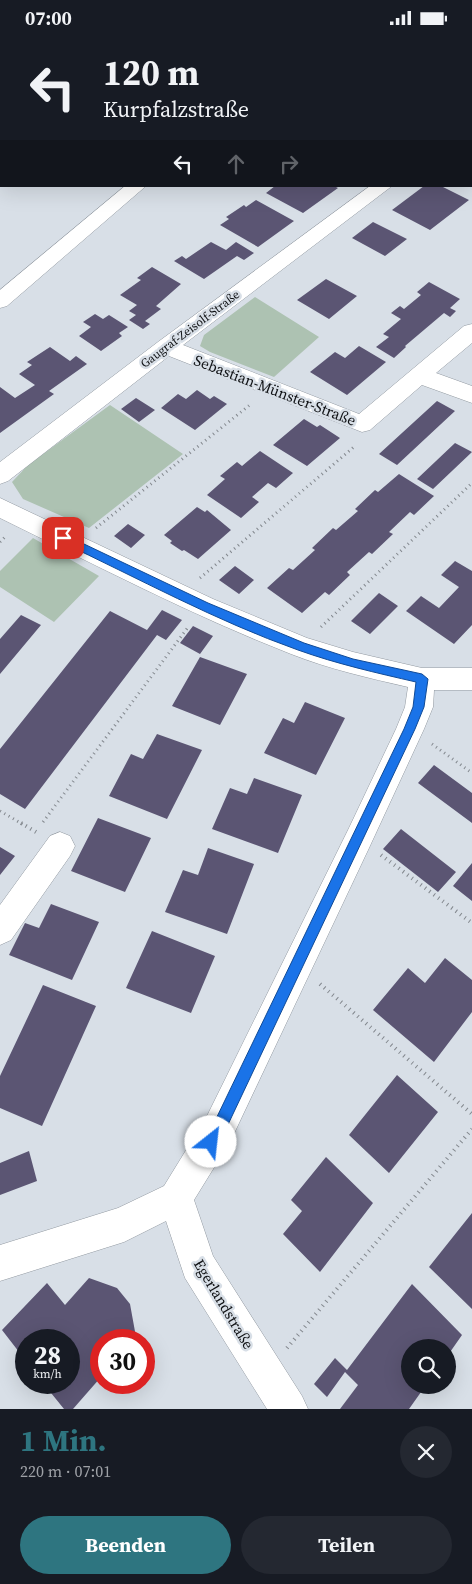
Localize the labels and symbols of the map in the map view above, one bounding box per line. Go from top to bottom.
street label: Gaugraf-Zeisolf-Straße [137,286,243,372]
street label: Sebastian-Münster-Straße [191,349,359,431]
pin [42,517,84,559]
position arrow [184,1115,236,1167]
street label: Egerlandstraße [189,1255,259,1353]
speed limit sign: 30 [90,1329,155,1394]

